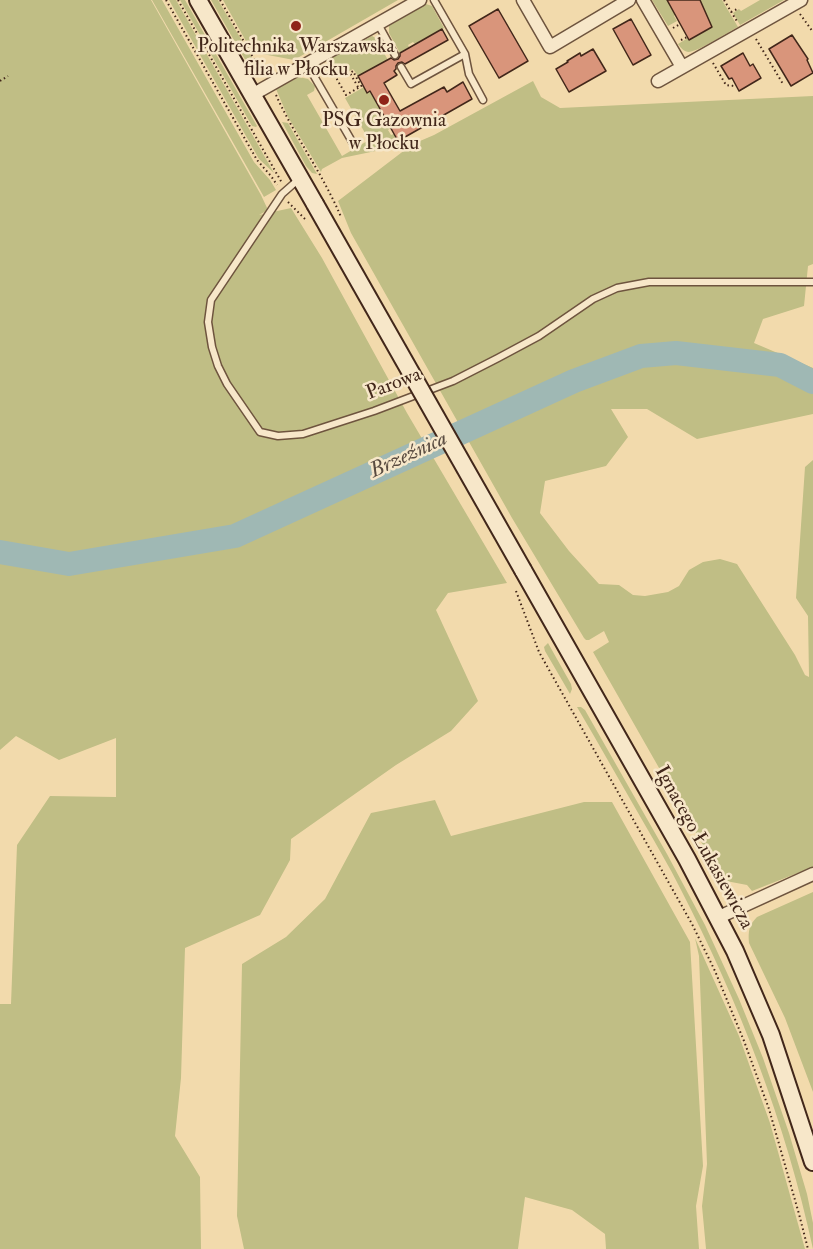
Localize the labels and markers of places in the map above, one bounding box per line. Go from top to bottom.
marker: Politechnika Warszawska filia w Płocku [289,19,303,33]
place label: Politechnika Warszawska filia w Płocku [197,36,395,83]
marker: PSG Gazownia w Płocku [377,93,391,107]
place label: PSG Gazownia w Płocku [322,110,446,157]

